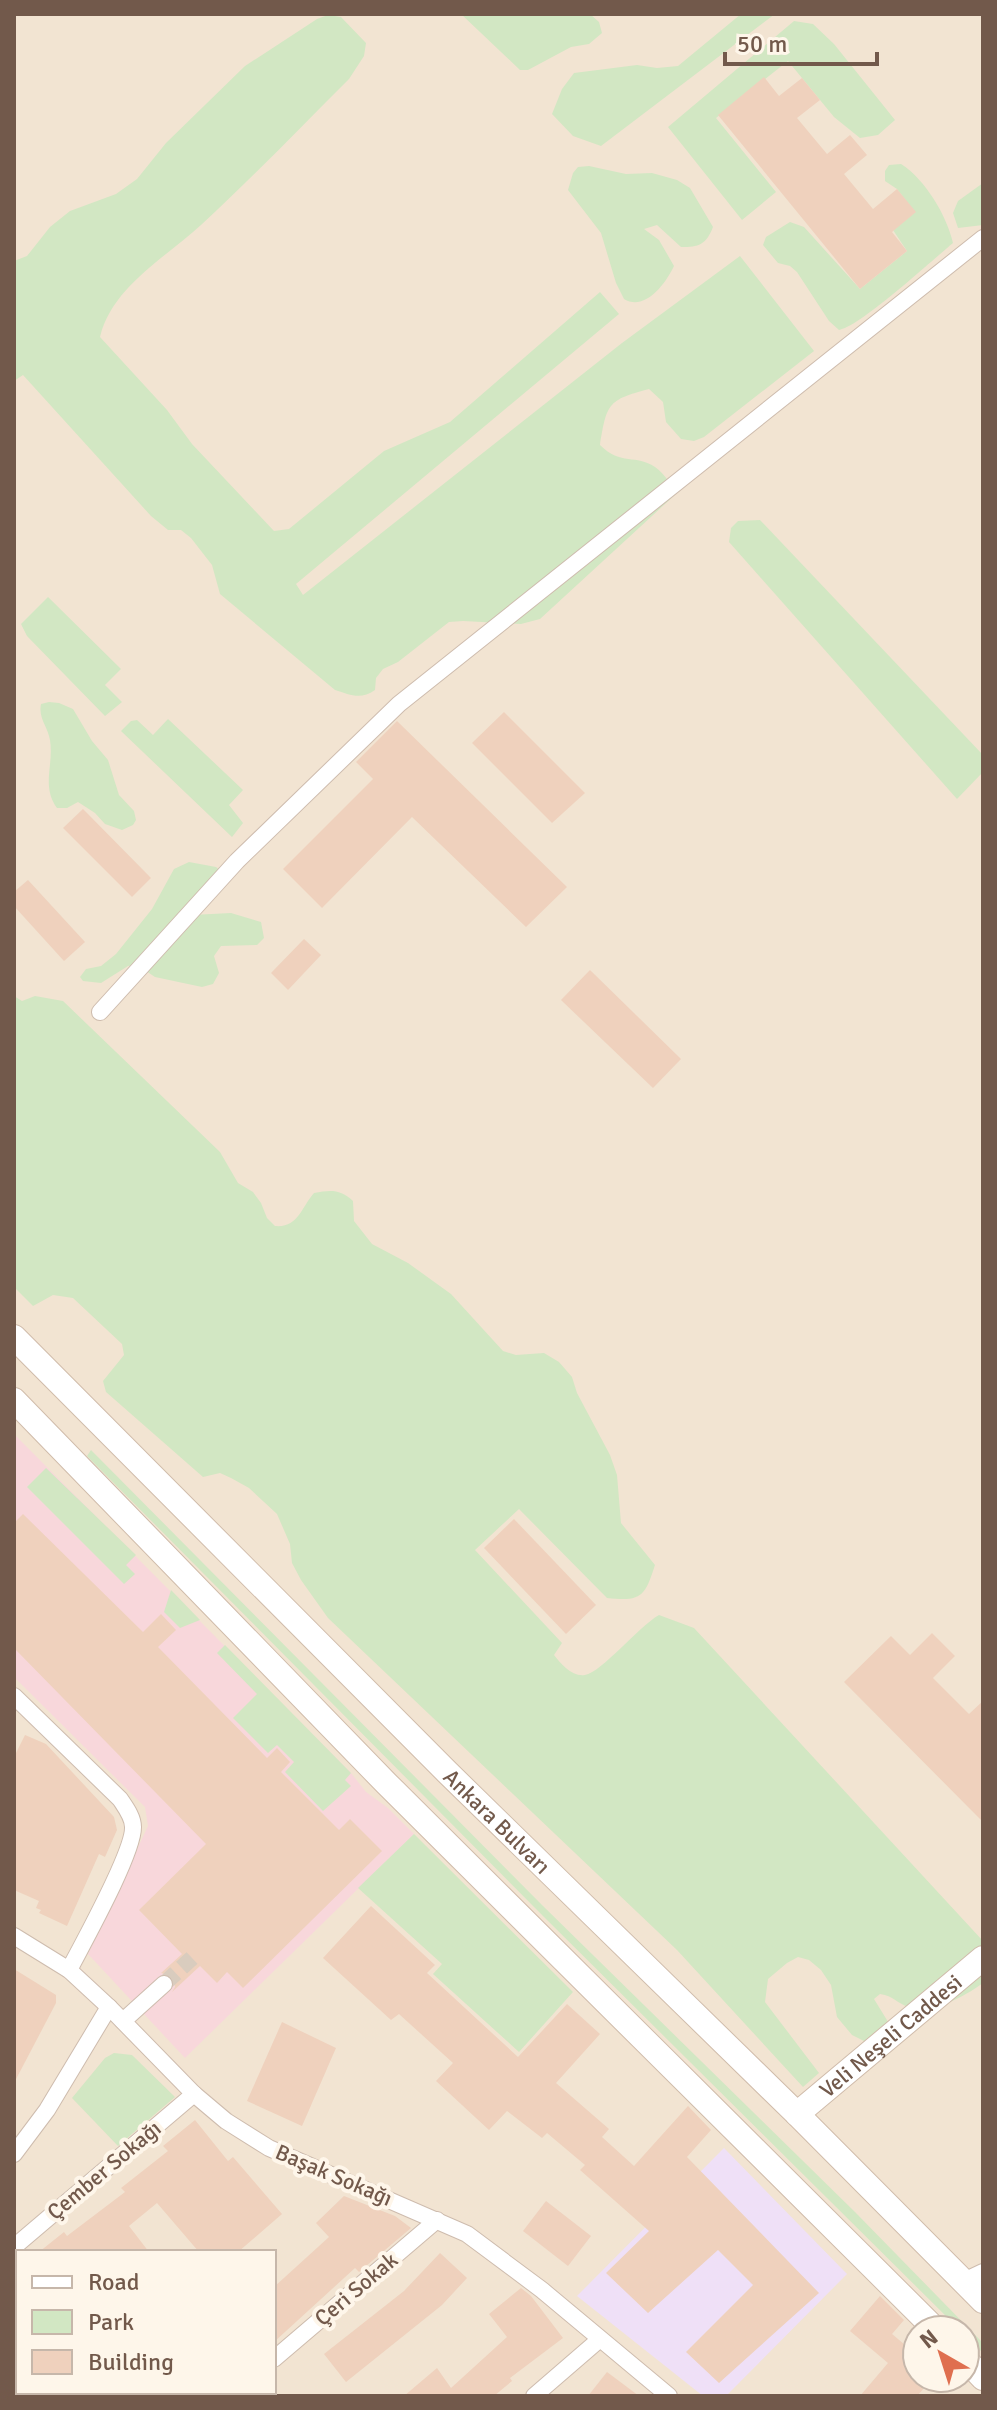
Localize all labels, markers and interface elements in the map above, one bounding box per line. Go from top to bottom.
scale bar [725,16,877,66]
text: 50 m [737,29,787,59]
street label: Ankara Bulvarı [438,1763,556,1879]
street label: Veli Neşeli Caddesi [814,1968,967,2103]
street label: Çember Sokağı [41,2114,167,2226]
street label: Başak Sokağı [271,2138,397,2212]
street label: Çeri Sokak [309,2246,403,2332]
legend [16,2250,276,2394]
text: Road [88,2267,139,2297]
text: Park [88,2307,134,2337]
north arrow [901,2314,981,2394]
text: N [914,2324,943,2354]
text: Building [88,2347,174,2377]

